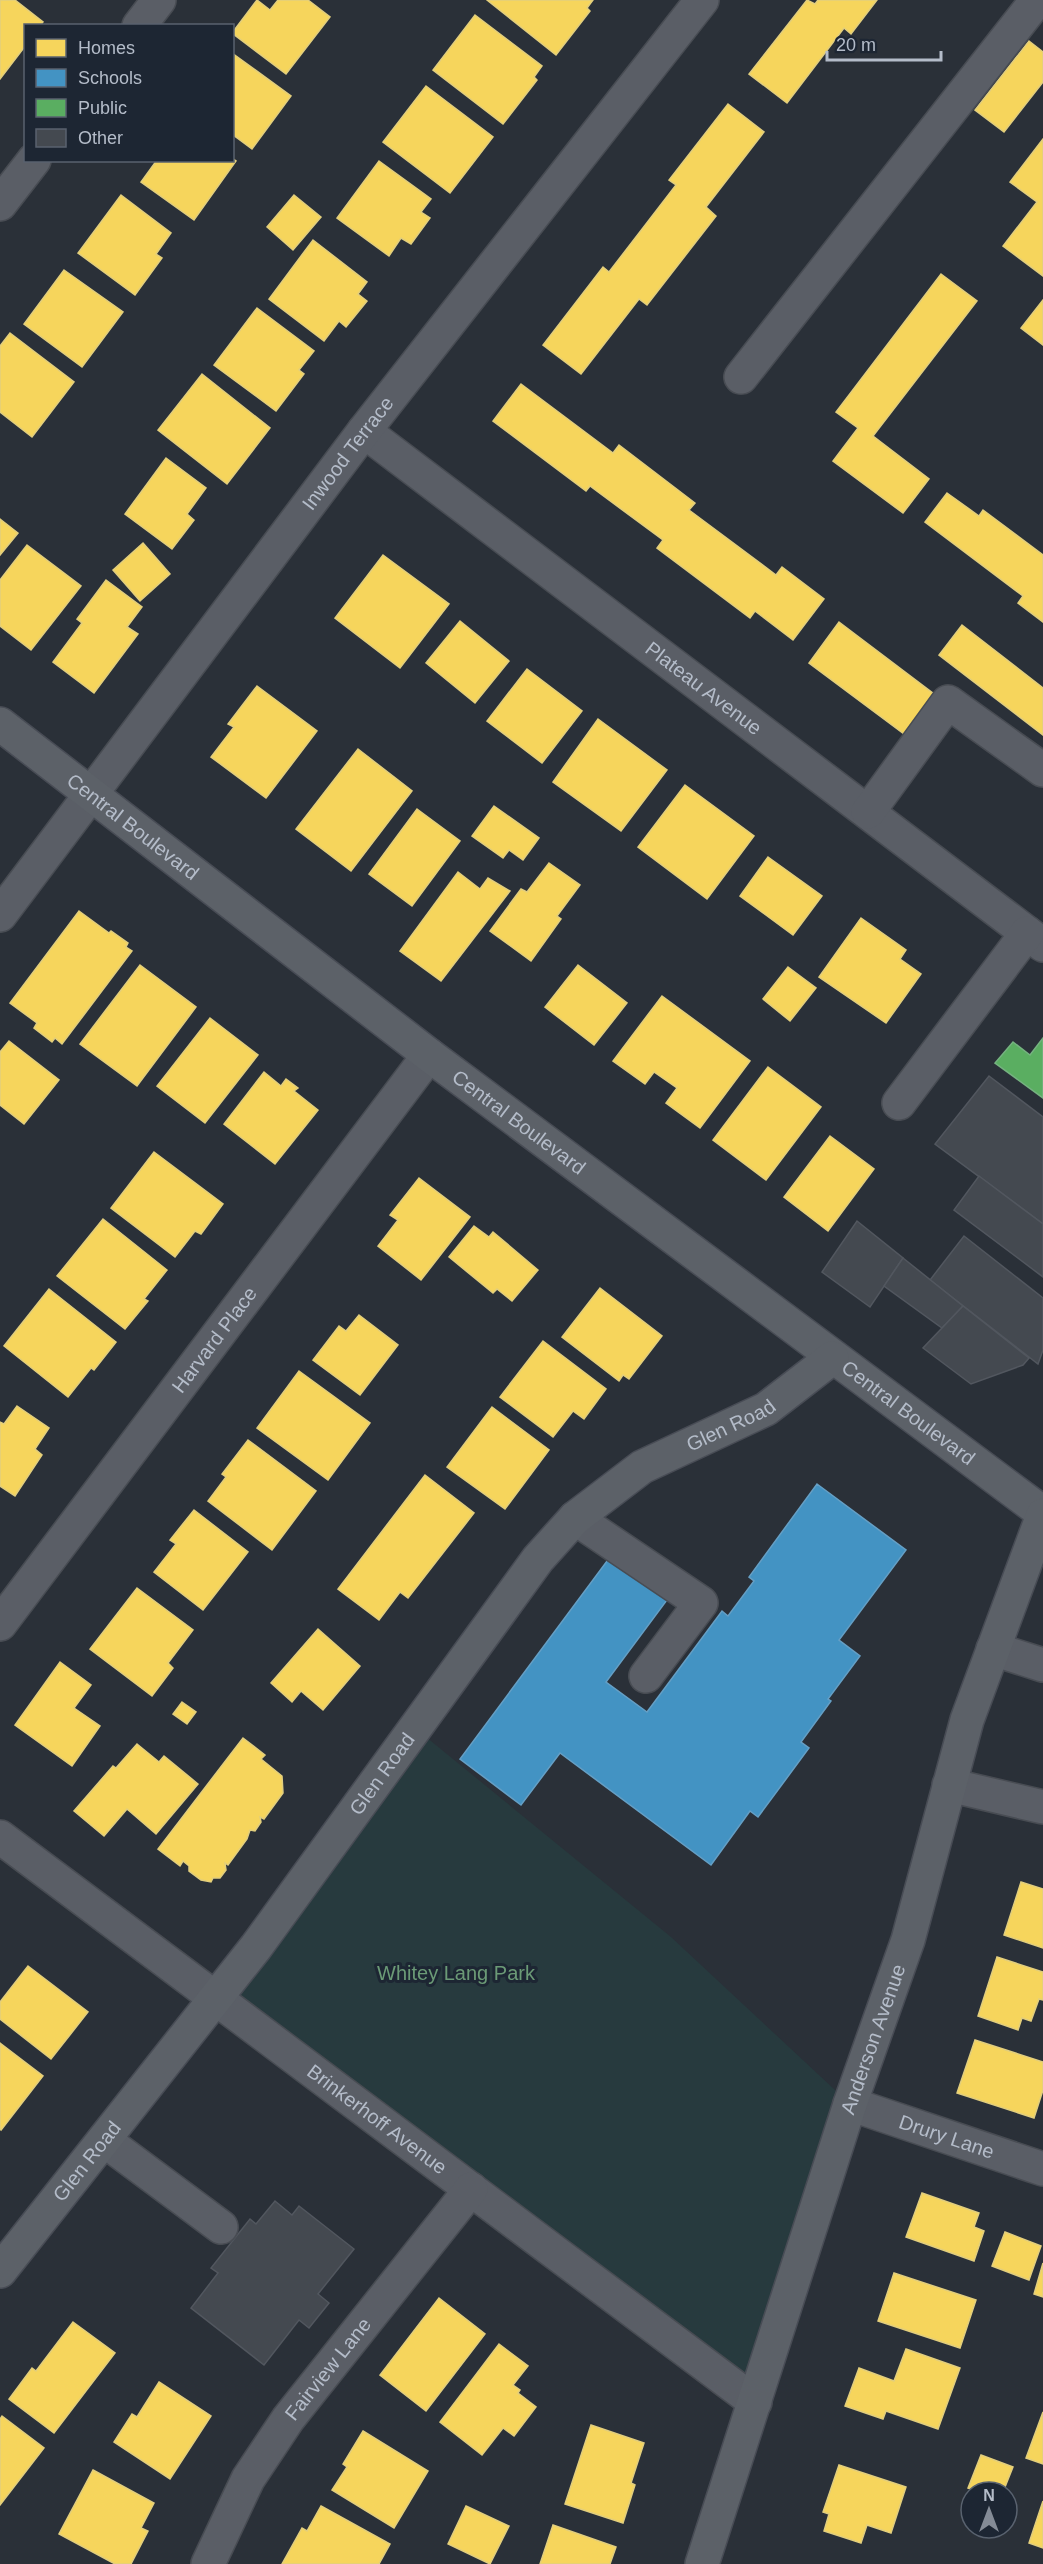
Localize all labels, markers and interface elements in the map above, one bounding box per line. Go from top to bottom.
legend [24,24,234,162]
scale bar [827,24,941,62]
text: 20 m [836,35,876,55]
text: Homes [78,38,135,58]
text: Schools [78,68,142,88]
text: Public [78,98,127,118]
text: Other [78,128,123,148]
street label: Inwood Terrace [298,392,398,514]
street label: Plateau Avenue [641,637,766,739]
street label: Central Boulevard [63,769,203,884]
street label: Central Boulevard [448,1065,590,1179]
street label: Harvard Place [167,1283,261,1397]
street label: Central Boulevard [838,1356,979,1469]
street label: Glen Road [683,1395,780,1456]
street label: Glen Road [345,1729,419,1819]
street label: Anderson Avenue [836,1961,910,2117]
park label: Whitey Lang Park [377,1962,536,1984]
street label: Brinkerhoff Avenue [303,2060,451,2178]
street label: Drury Lane [896,2110,997,2163]
street label: Glen Road [49,2117,125,2205]
street label: Fairview Lane [280,2313,375,2425]
north arrow [959,2480,1019,2540]
text: N [983,2487,995,2504]

